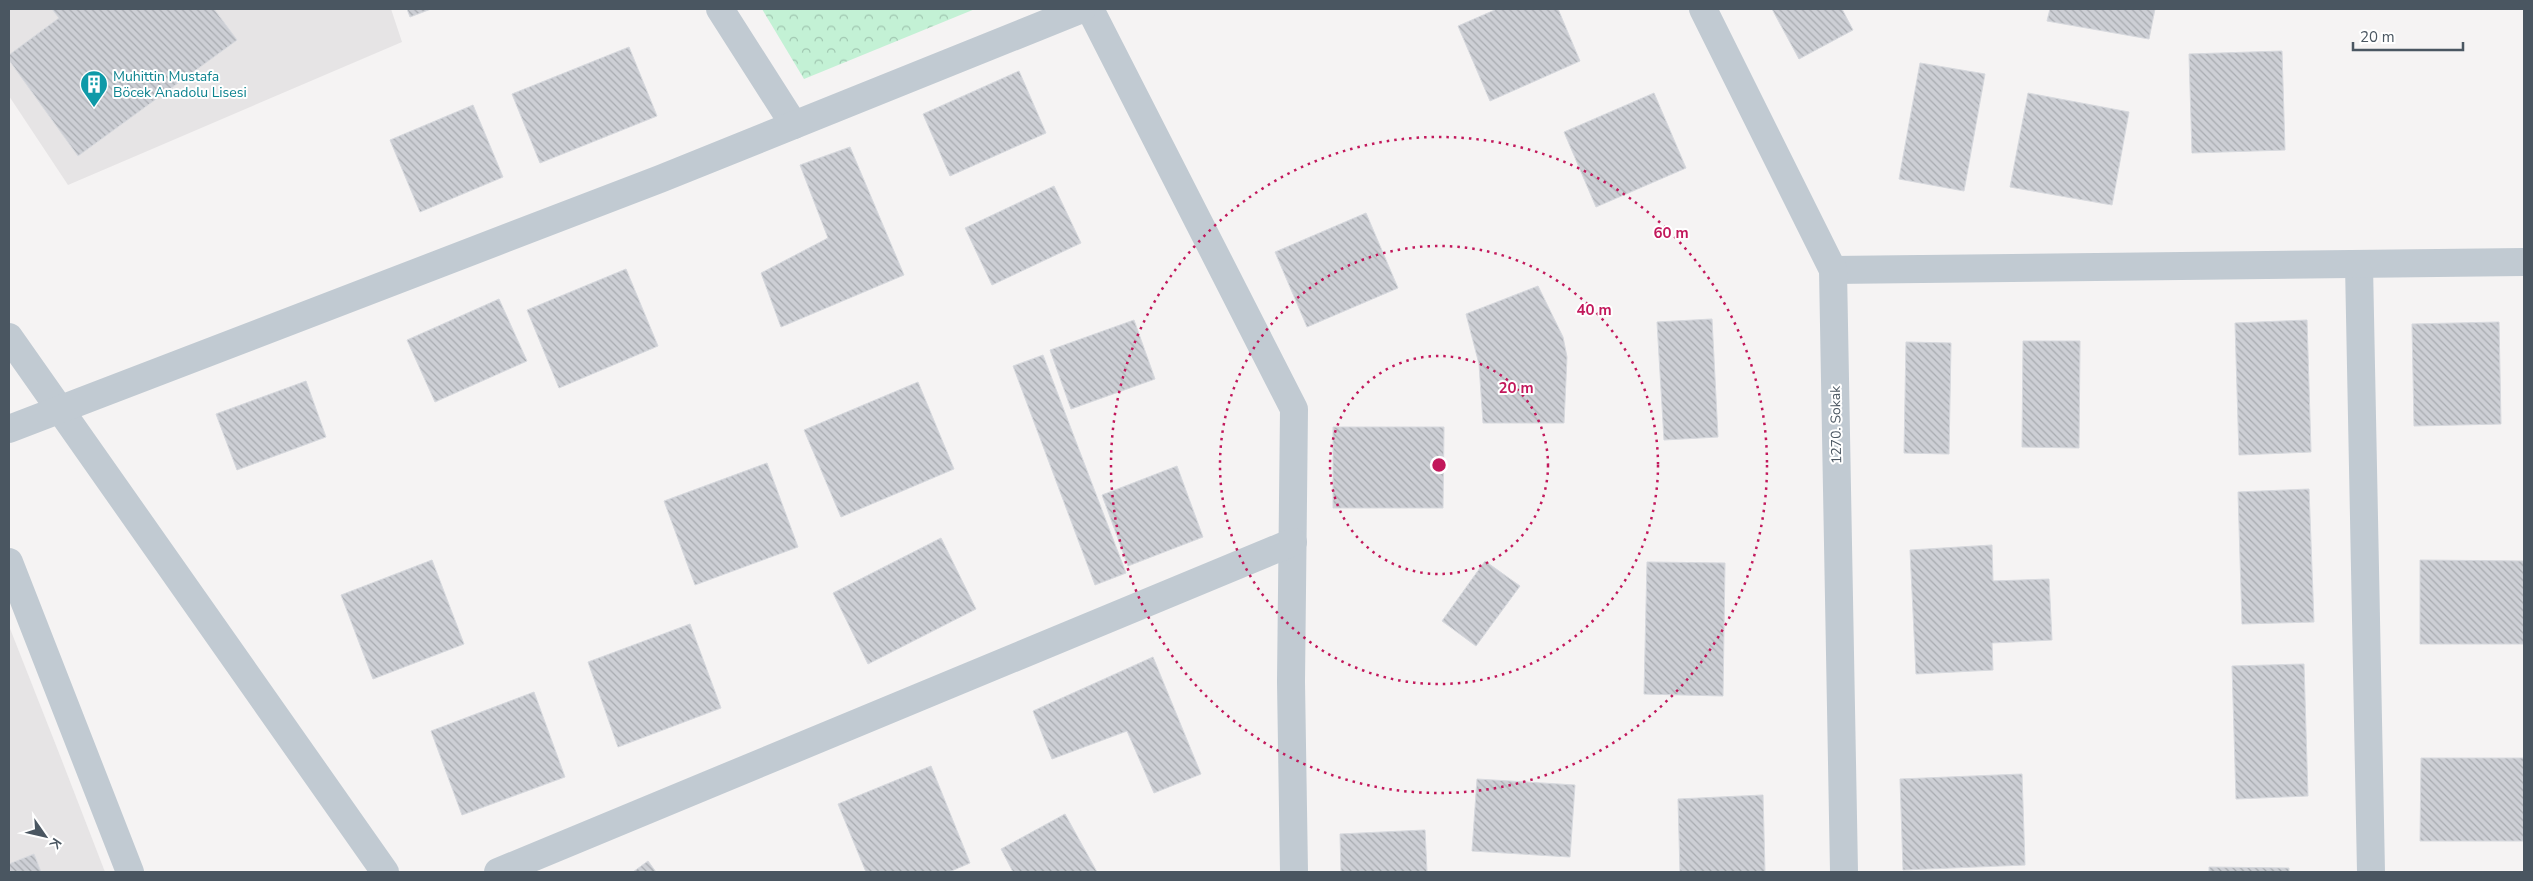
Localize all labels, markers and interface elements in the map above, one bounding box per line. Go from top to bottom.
scale bar [2353,20,2463,52]
text: 20 m [2360,27,2395,47]
place label: Muhittin Mustafa Böcek Anadolu Lisesi [113,67,247,102]
building icon: Muhittin Mustafa Böcek Anadolu Lisesi [79,69,109,108]
text: 60 m [1653,223,1689,243]
text: 40 m [1576,300,1612,320]
text: 20 m [1498,378,1534,398]
street label: 1270. Sokak [1826,385,1846,464]
centre of rings [1430,456,1448,474]
north arrow [20,811,70,861]
text: K [44,834,66,853]

